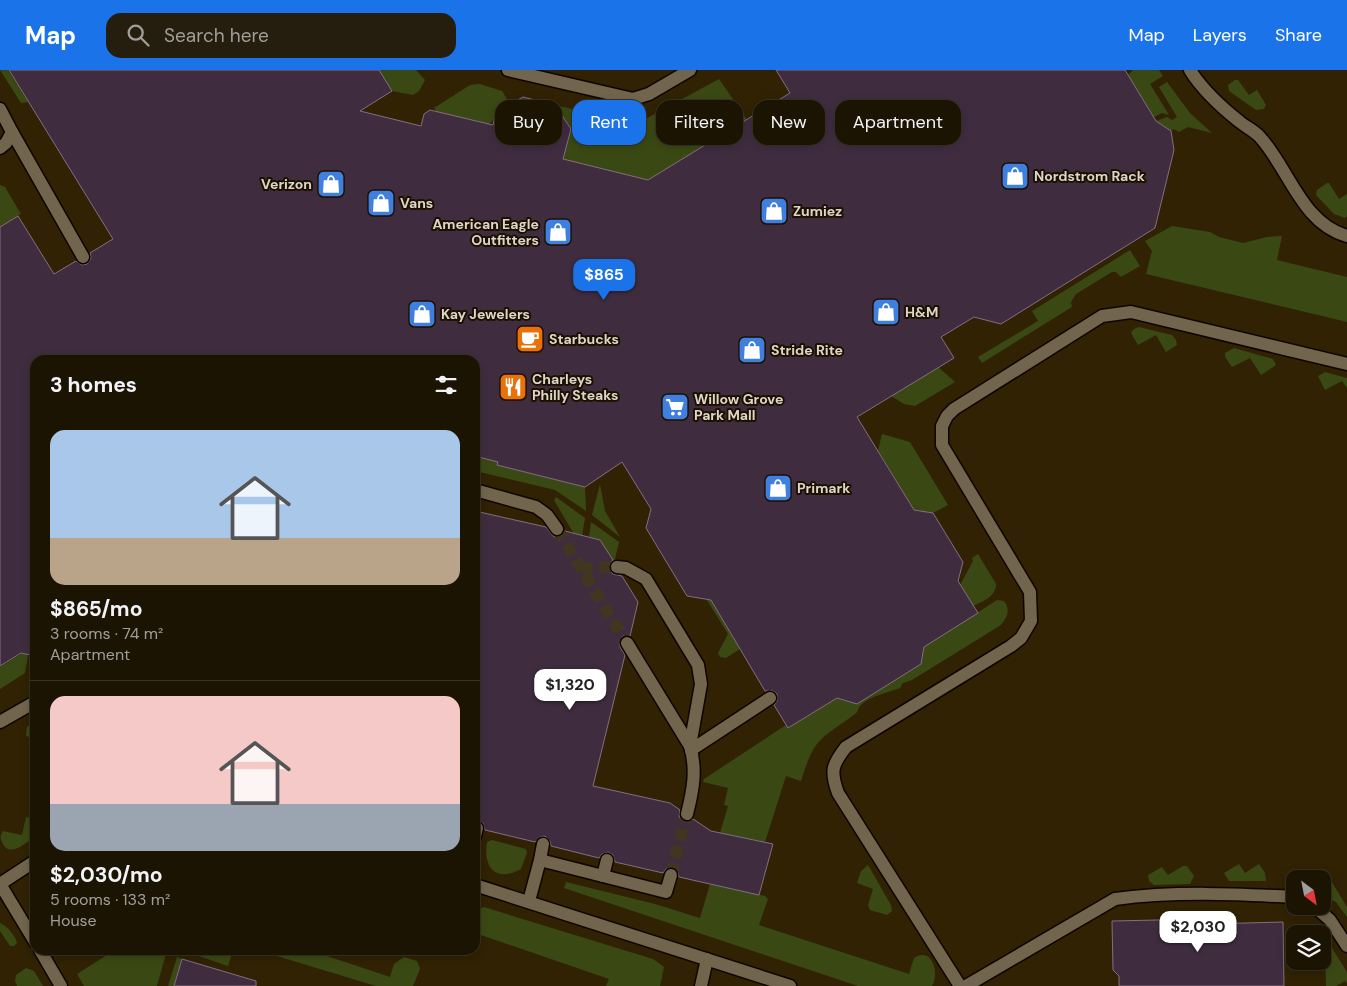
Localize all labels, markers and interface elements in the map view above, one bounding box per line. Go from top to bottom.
search box [106,13,456,58]
text: Map [25,20,76,51]
icon: search [124,21,152,49]
text: Search here [164,23,269,48]
text: Map [1129,23,1165,47]
text: Layers [1193,23,1247,47]
text: Share [1275,23,1322,47]
chip: Buy [495,100,562,145]
chip: Rent [572,100,646,145]
chip: Filters [656,100,743,145]
chip: New [753,100,825,145]
chip: Apartment [835,100,961,145]
shop icon: Nordstrom Rack [1000,161,1030,191]
place label: Nordstrom Rack [1034,167,1145,185]
shop icon: Verizon [316,169,346,199]
place label: Verizon [261,175,312,193]
shop icon: Vans [366,188,396,218]
place label: Vans [400,194,433,212]
shop icon: Zumiez [759,196,789,226]
place label: Zumiez [793,202,842,220]
place label: American Eagle Outfitters [432,215,539,249]
shop icon: American Eagle Outfitters [543,217,573,247]
pin: $865 [574,258,634,301]
text: $865 [584,264,624,285]
shop icon: H&M [871,297,901,327]
shop icon: Kay Jewelers [407,299,437,329]
place label: H&M [905,303,938,321]
place label: Kay Jewelers [441,305,530,323]
cafe icon: Starbucks [515,324,545,354]
place label: Starbucks [549,330,619,348]
shop icon: Stride Rite [737,335,767,365]
place label: Stride Rite [771,341,843,359]
place label: Charleys Philly Steaks [532,370,618,404]
text: 3 homes [50,371,137,399]
icon: filters [432,371,460,399]
restaurant icon: Charleys Philly Steaks [498,372,528,402]
place label: Willow Grove Park Mall [694,390,783,424]
supermarket icon: Willow Grove Park Mall [660,392,690,422]
icon: home [210,463,300,553]
shop icon: Primark [763,473,793,503]
place label: Primark [797,479,850,497]
text: $865/mo [50,595,142,623]
text: 3 rooms · 74 m² [50,623,163,644]
text: Apartment [50,644,130,665]
pin: $1,320 [529,668,611,711]
text: $1,320 [545,674,595,695]
icon: home [210,728,300,818]
text: $2,030/mo [50,861,163,889]
north arrow [1286,870,1331,915]
map controls [1286,870,1331,970]
text: 5 rooms · 133 m² [50,889,170,910]
text: House [50,910,97,931]
pin: $2,030 [1157,910,1239,953]
text: $2,030 [1170,916,1226,937]
button: layers [1286,925,1331,970]

